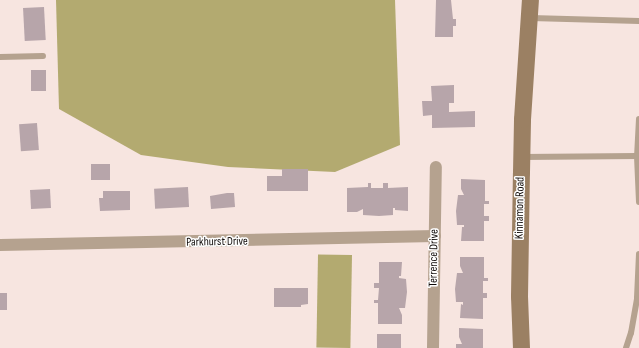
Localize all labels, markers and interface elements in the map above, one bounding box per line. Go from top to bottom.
street label: Kinnamon Road [512,177,528,239]
street label: Terrence Drive [426,229,442,287]
street label: Parkhurst Drive [186,234,248,250]

